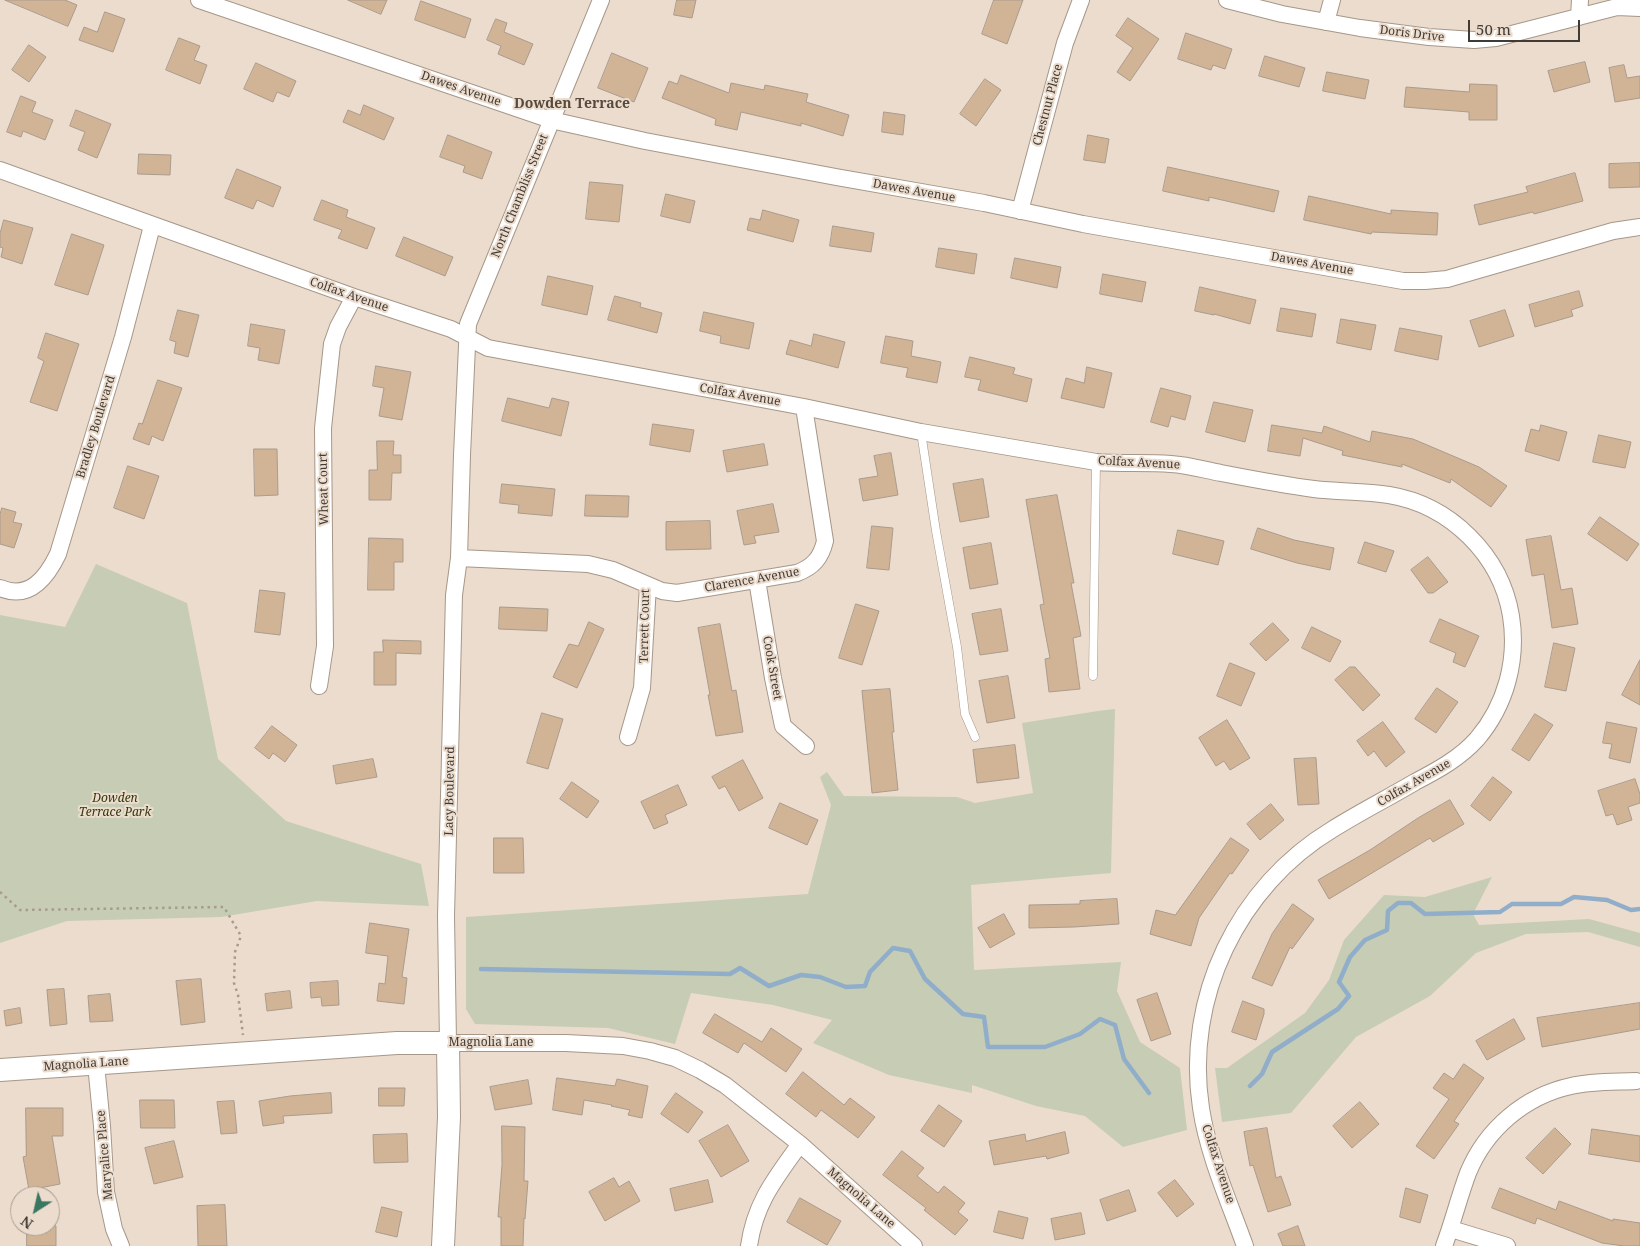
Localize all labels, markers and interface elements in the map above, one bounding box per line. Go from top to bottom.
scale bar [1470,10,1582,42]
text: 50 m [1476,19,1511,39]
street label: Doris Drive [1379,23,1445,45]
street label: Chestnut Place [1030,63,1066,147]
street label: Dawes Avenue [419,69,503,109]
district label: Dowden Terrace [514,96,630,112]
street label: North Chambliss Street [489,132,551,260]
street label: Dawes Avenue [872,177,956,205]
street label: Dawes Avenue [1270,250,1354,278]
street label: Colfax Avenue [308,275,390,315]
street label: Bradley Boulevard [74,374,118,480]
street label: Colfax Avenue [698,381,782,409]
street label: Wheat Court [316,453,332,525]
street label: Colfax Avenue [1098,454,1180,472]
street label: Clarence Avenue [703,565,801,595]
street label: Terrett Court [637,589,653,663]
street label: Cook Street [759,635,785,701]
street label: Lacy Boulevard [442,746,458,836]
street label: Colfax Avenue [1375,756,1453,810]
park label: Dowden Terrace Park [79,792,151,820]
street label: Magnolia Lane [449,1036,533,1050]
street label: Magnolia Lane [43,1054,129,1074]
street label: Maryalice Place [94,1109,116,1201]
street label: Colfax Avenue [1198,1123,1238,1205]
street label: Magnolia Lane [824,1165,898,1231]
north arrow [10,1186,60,1236]
text: N [17,1212,37,1234]

